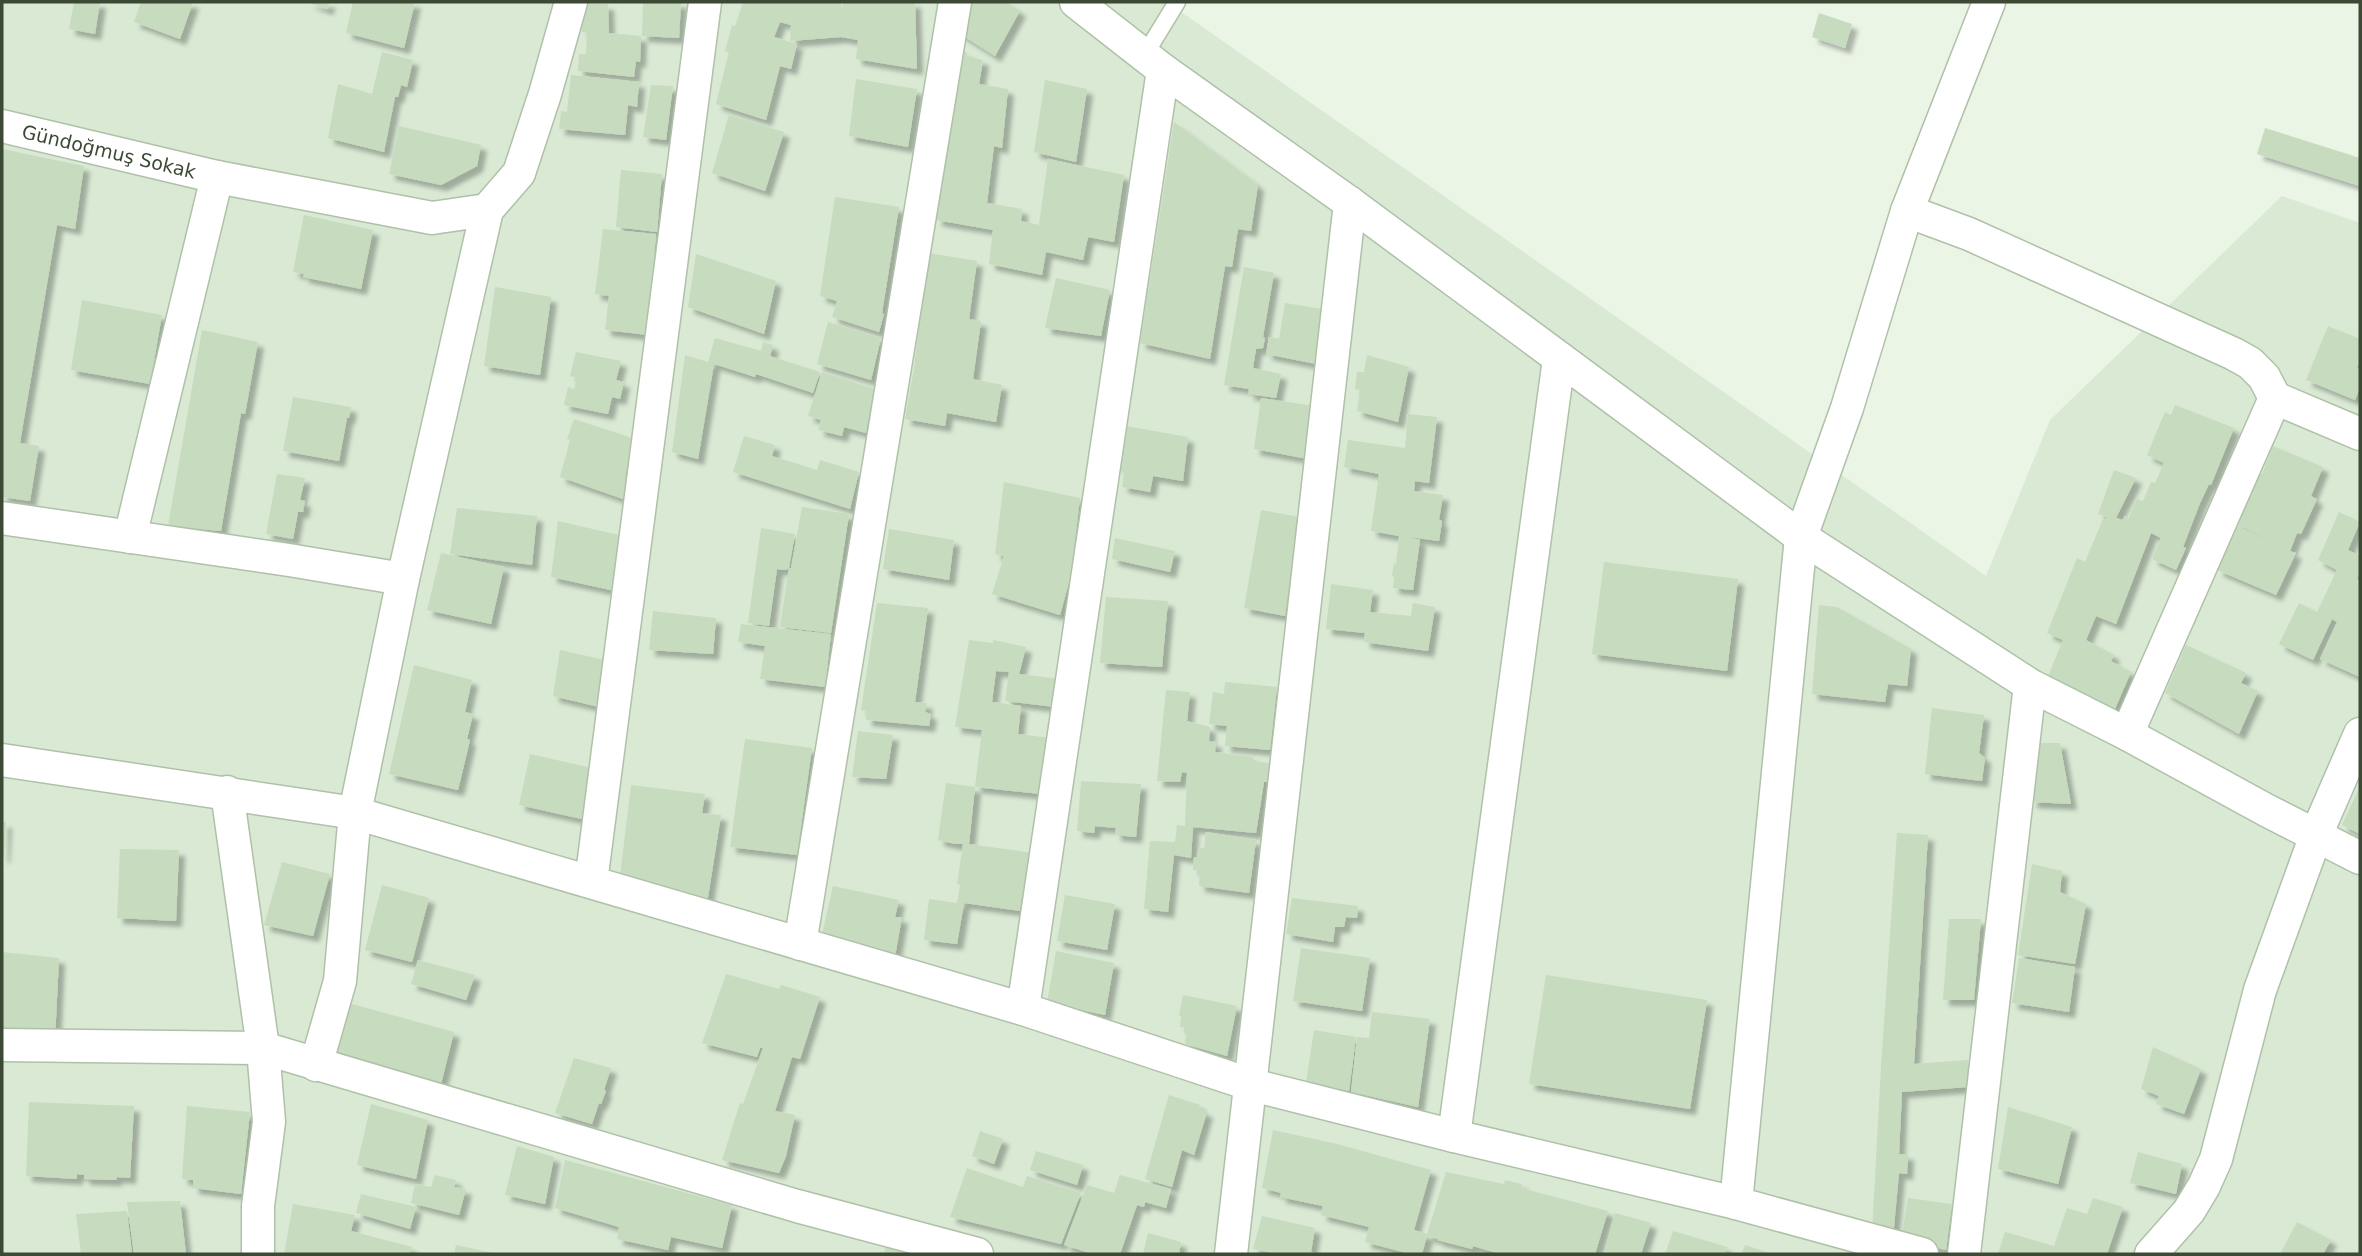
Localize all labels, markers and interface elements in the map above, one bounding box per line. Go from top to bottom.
street label: Gündoğmuş Sokak [20,120,198,183]

